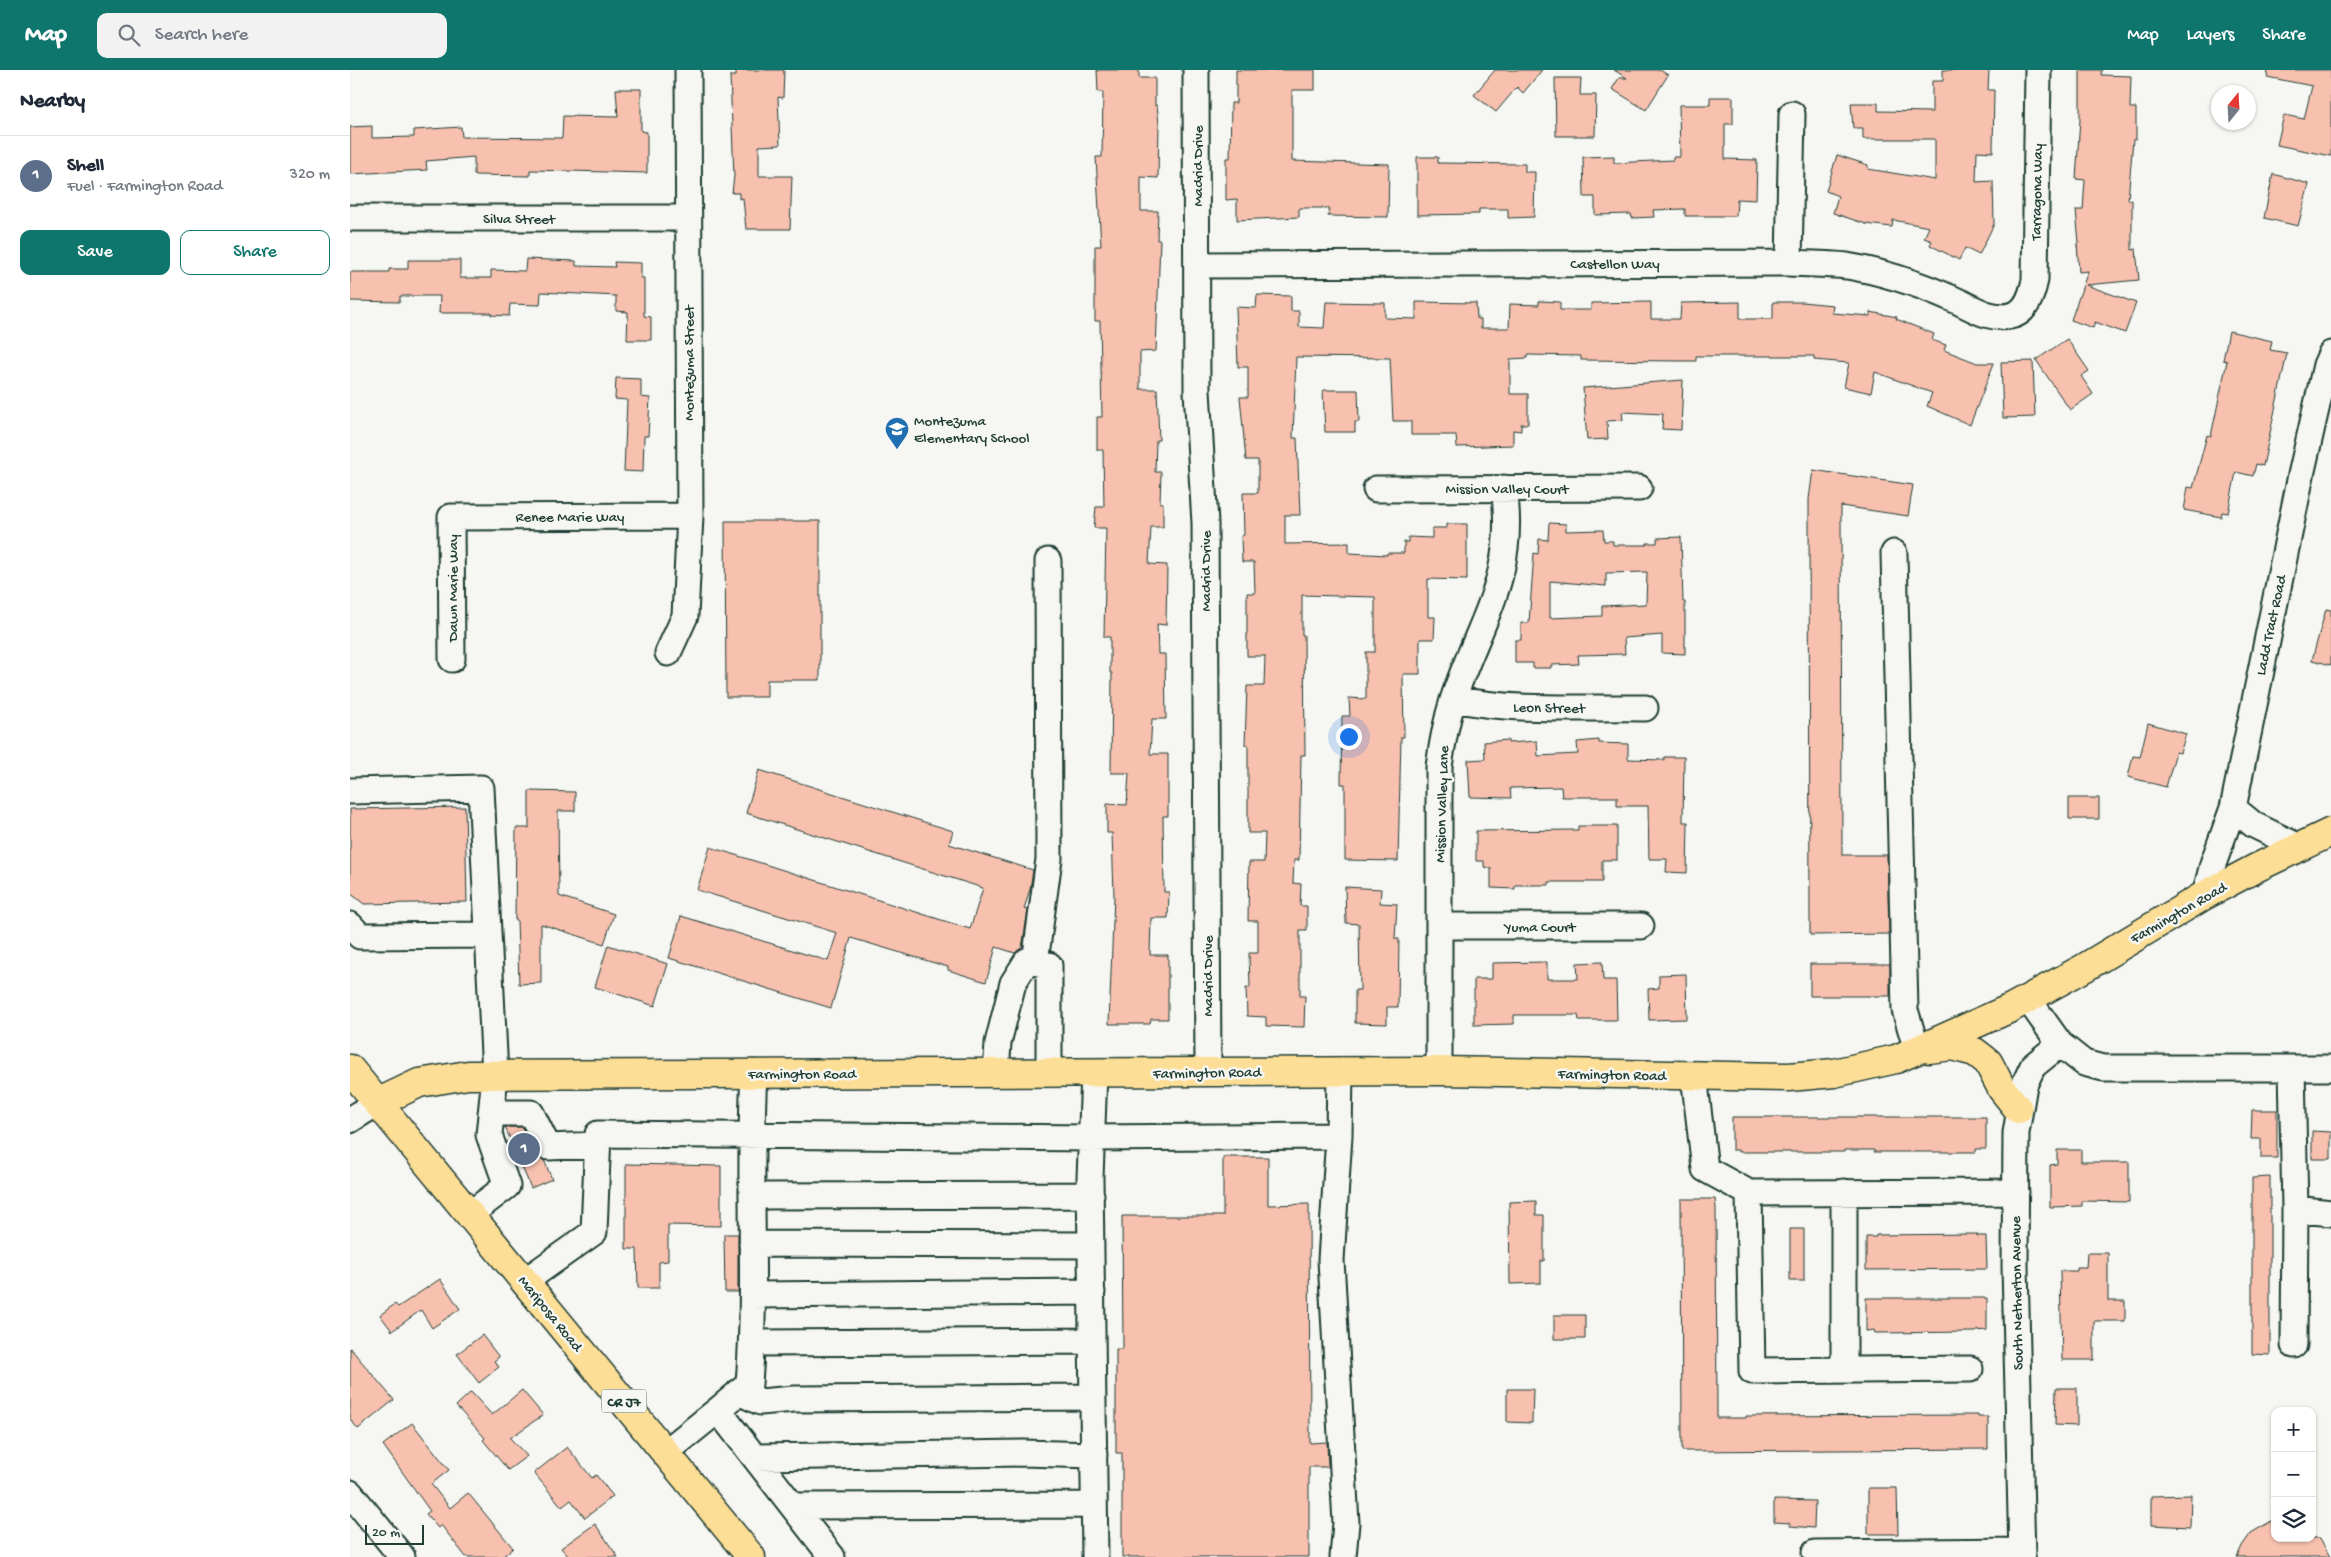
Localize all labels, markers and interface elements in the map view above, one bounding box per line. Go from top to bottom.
search box [97,13,447,58]
text: Map [25,21,67,50]
icon: search [115,21,143,49]
text: Search here [155,24,248,47]
text: Map [2127,25,2159,46]
text: Layers [2187,25,2234,46]
text: Share [2262,25,2306,46]
north arrow [2211,85,2256,130]
text: Nearby [20,90,85,115]
street label: Madrid Drive [1190,125,1208,207]
street label: Tarragona Way [2028,143,2048,242]
text: Shell [67,155,104,178]
text: 1 [33,166,39,185]
text: 320 m [290,166,330,185]
text: Fuel · Farmington Road [67,178,223,197]
street label: Silva Street [483,211,557,229]
button: Save [20,230,170,275]
button: Share [180,230,330,275]
street label: Castellon Way [1570,256,1660,274]
street label: Montezuma Street [681,303,699,421]
place label: Montezuma Elementary School [914,413,1030,448]
school or university icon: Montezuma Elementary School [884,416,910,450]
street label: Mission Valley Court [1446,481,1570,499]
street label: Renee Marie Way [516,509,625,527]
street label: Madrid Drive [1198,530,1216,612]
street label: Dawn Marie Way [445,534,463,643]
street label: Ladd Tract Road [2253,573,2292,677]
street label: Leon Street [1513,699,1587,719]
your location [1336,724,1362,750]
street label: Mission Valley Lane [1432,745,1454,863]
street label: Farmington Road [2127,878,2231,949]
street label: Yuma Court [1503,919,1577,937]
street label: Madrid Drive [1200,935,1218,1017]
street label: Farmington Road [1152,1064,1263,1084]
street label: Farmington Road [747,1066,857,1084]
street label: Farmington Road [1557,1066,1667,1086]
pin: 1 [508,1130,540,1168]
street label: South Netherton Avenue [2008,1216,2028,1370]
street label: Mariposa Road [513,1273,586,1357]
road number: CR J7 [602,1390,646,1412]
map controls [2271,1407,2316,1542]
button: + [2271,1407,2316,1452]
button: − [2271,1452,2316,1497]
button: layers [2271,1497,2316,1542]
scale bar [365,1522,424,1545]
text: 20 m [372,1525,400,1542]

